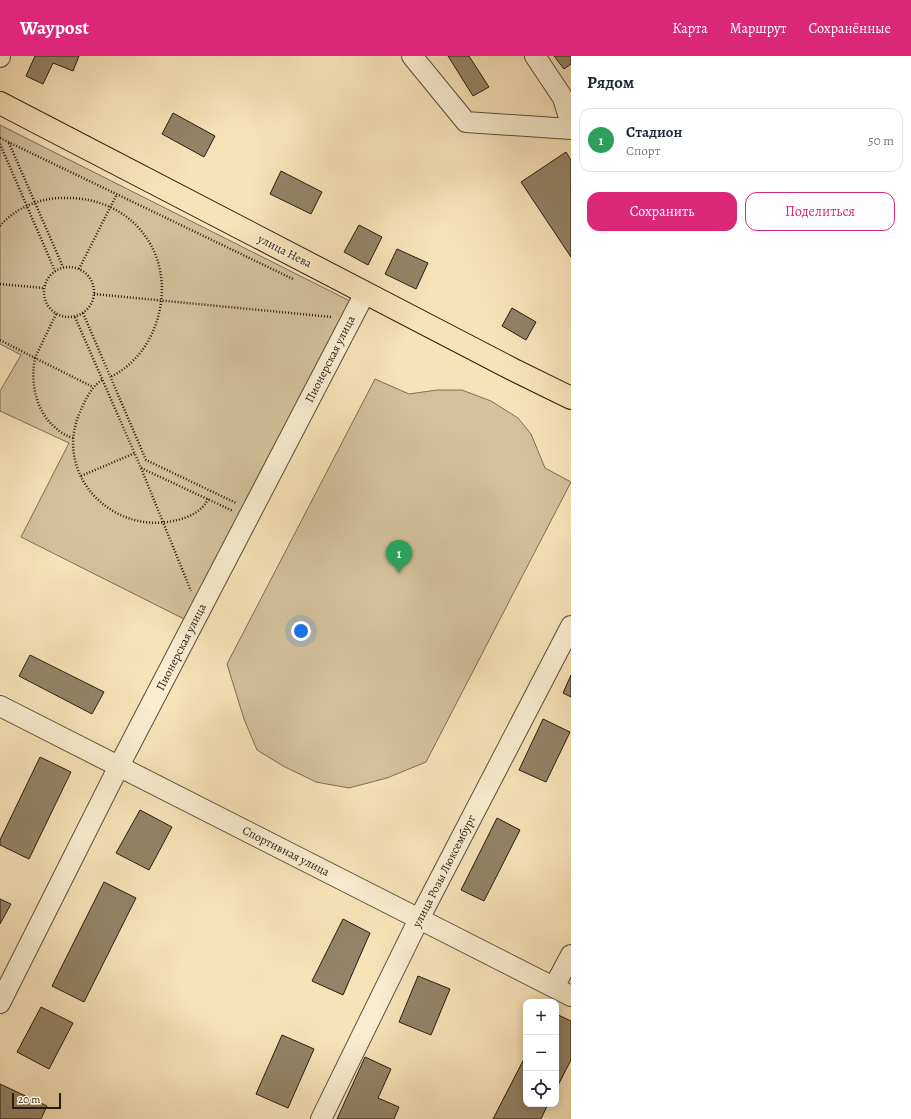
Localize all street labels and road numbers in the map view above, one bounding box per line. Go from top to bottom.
street label: улица Нева [254,230,315,272]
street label: Пионерская улица [301,312,359,405]
street label: Пионерская улица [152,600,210,693]
street label: улица Розы Люксембург [408,812,479,931]
street label: Спортивная улица [240,822,333,880]

